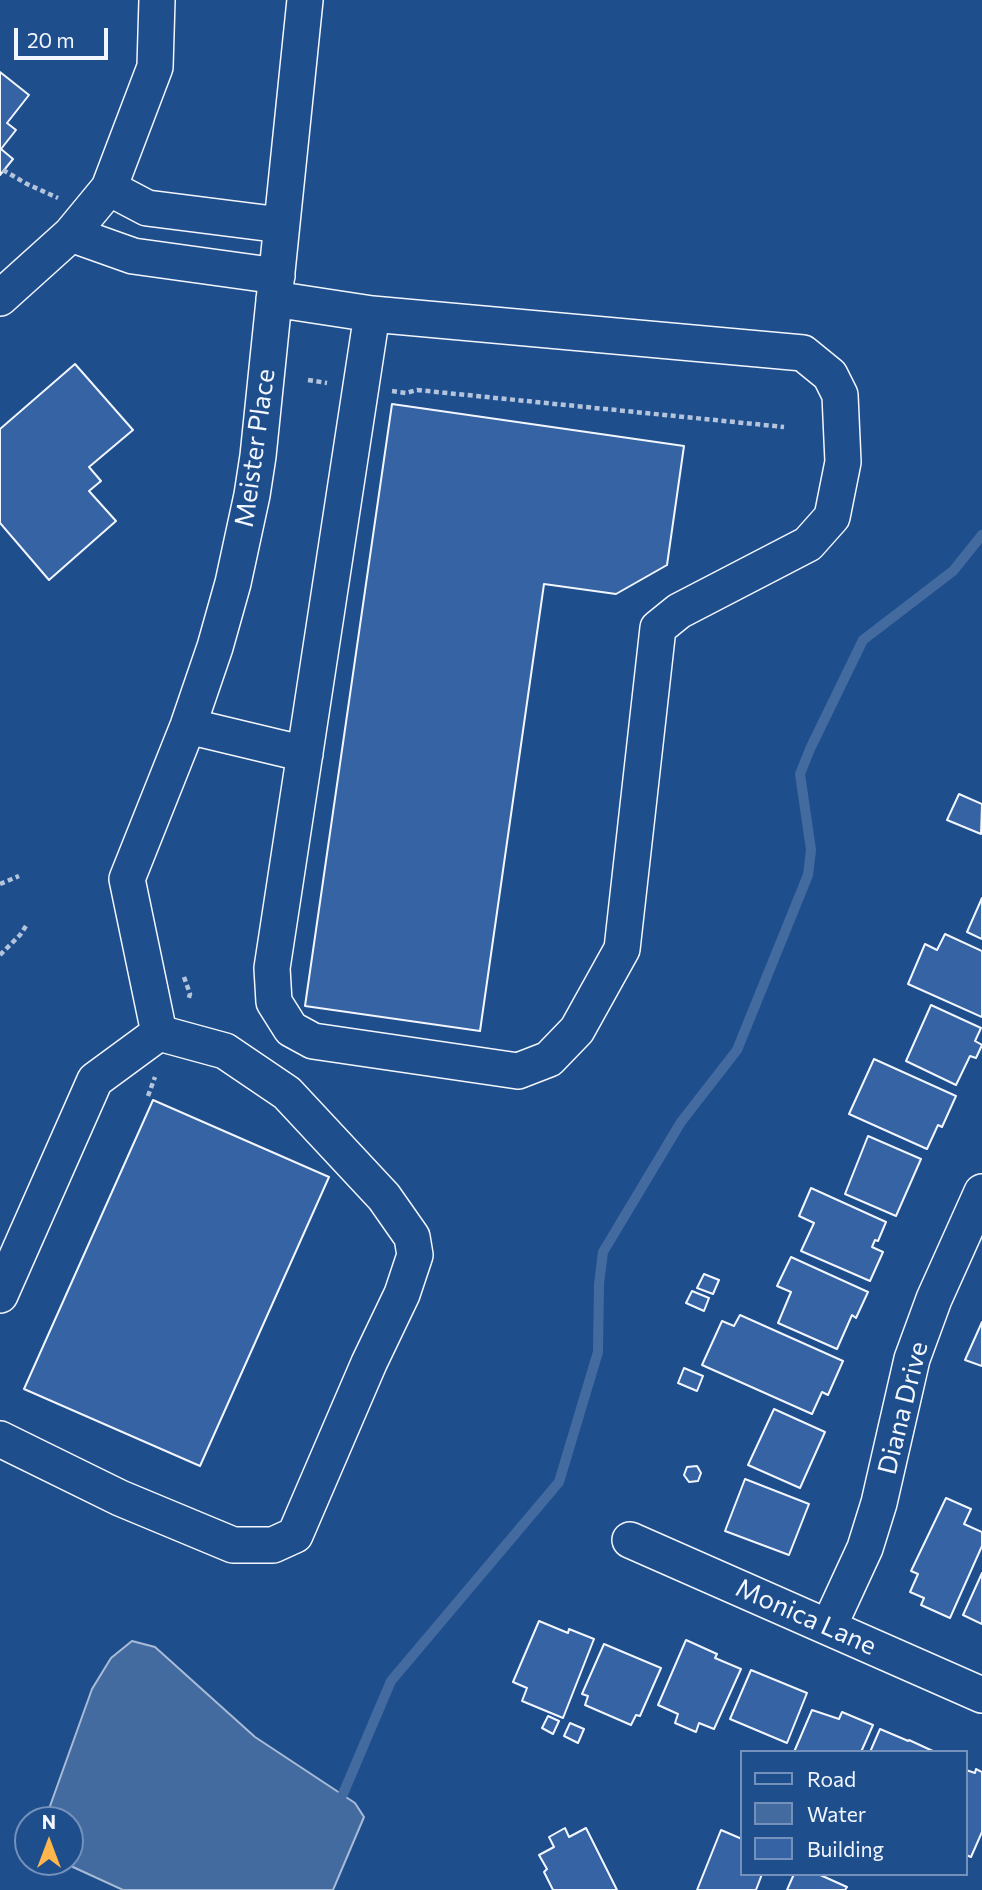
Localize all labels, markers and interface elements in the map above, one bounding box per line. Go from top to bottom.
scale bar [18,14,112,58]
text: 20 m [27,27,75,52]
street label: Meister Place [228,367,282,529]
street label: Diana Drive [871,1338,935,1478]
street label: Monica Lane [731,1572,881,1662]
legend [740,1750,968,1876]
text: Road [807,1766,856,1791]
text: Water [807,1801,866,1826]
north arrow [14,1806,84,1876]
text: N [42,1810,56,1833]
text: Building [807,1836,884,1861]

